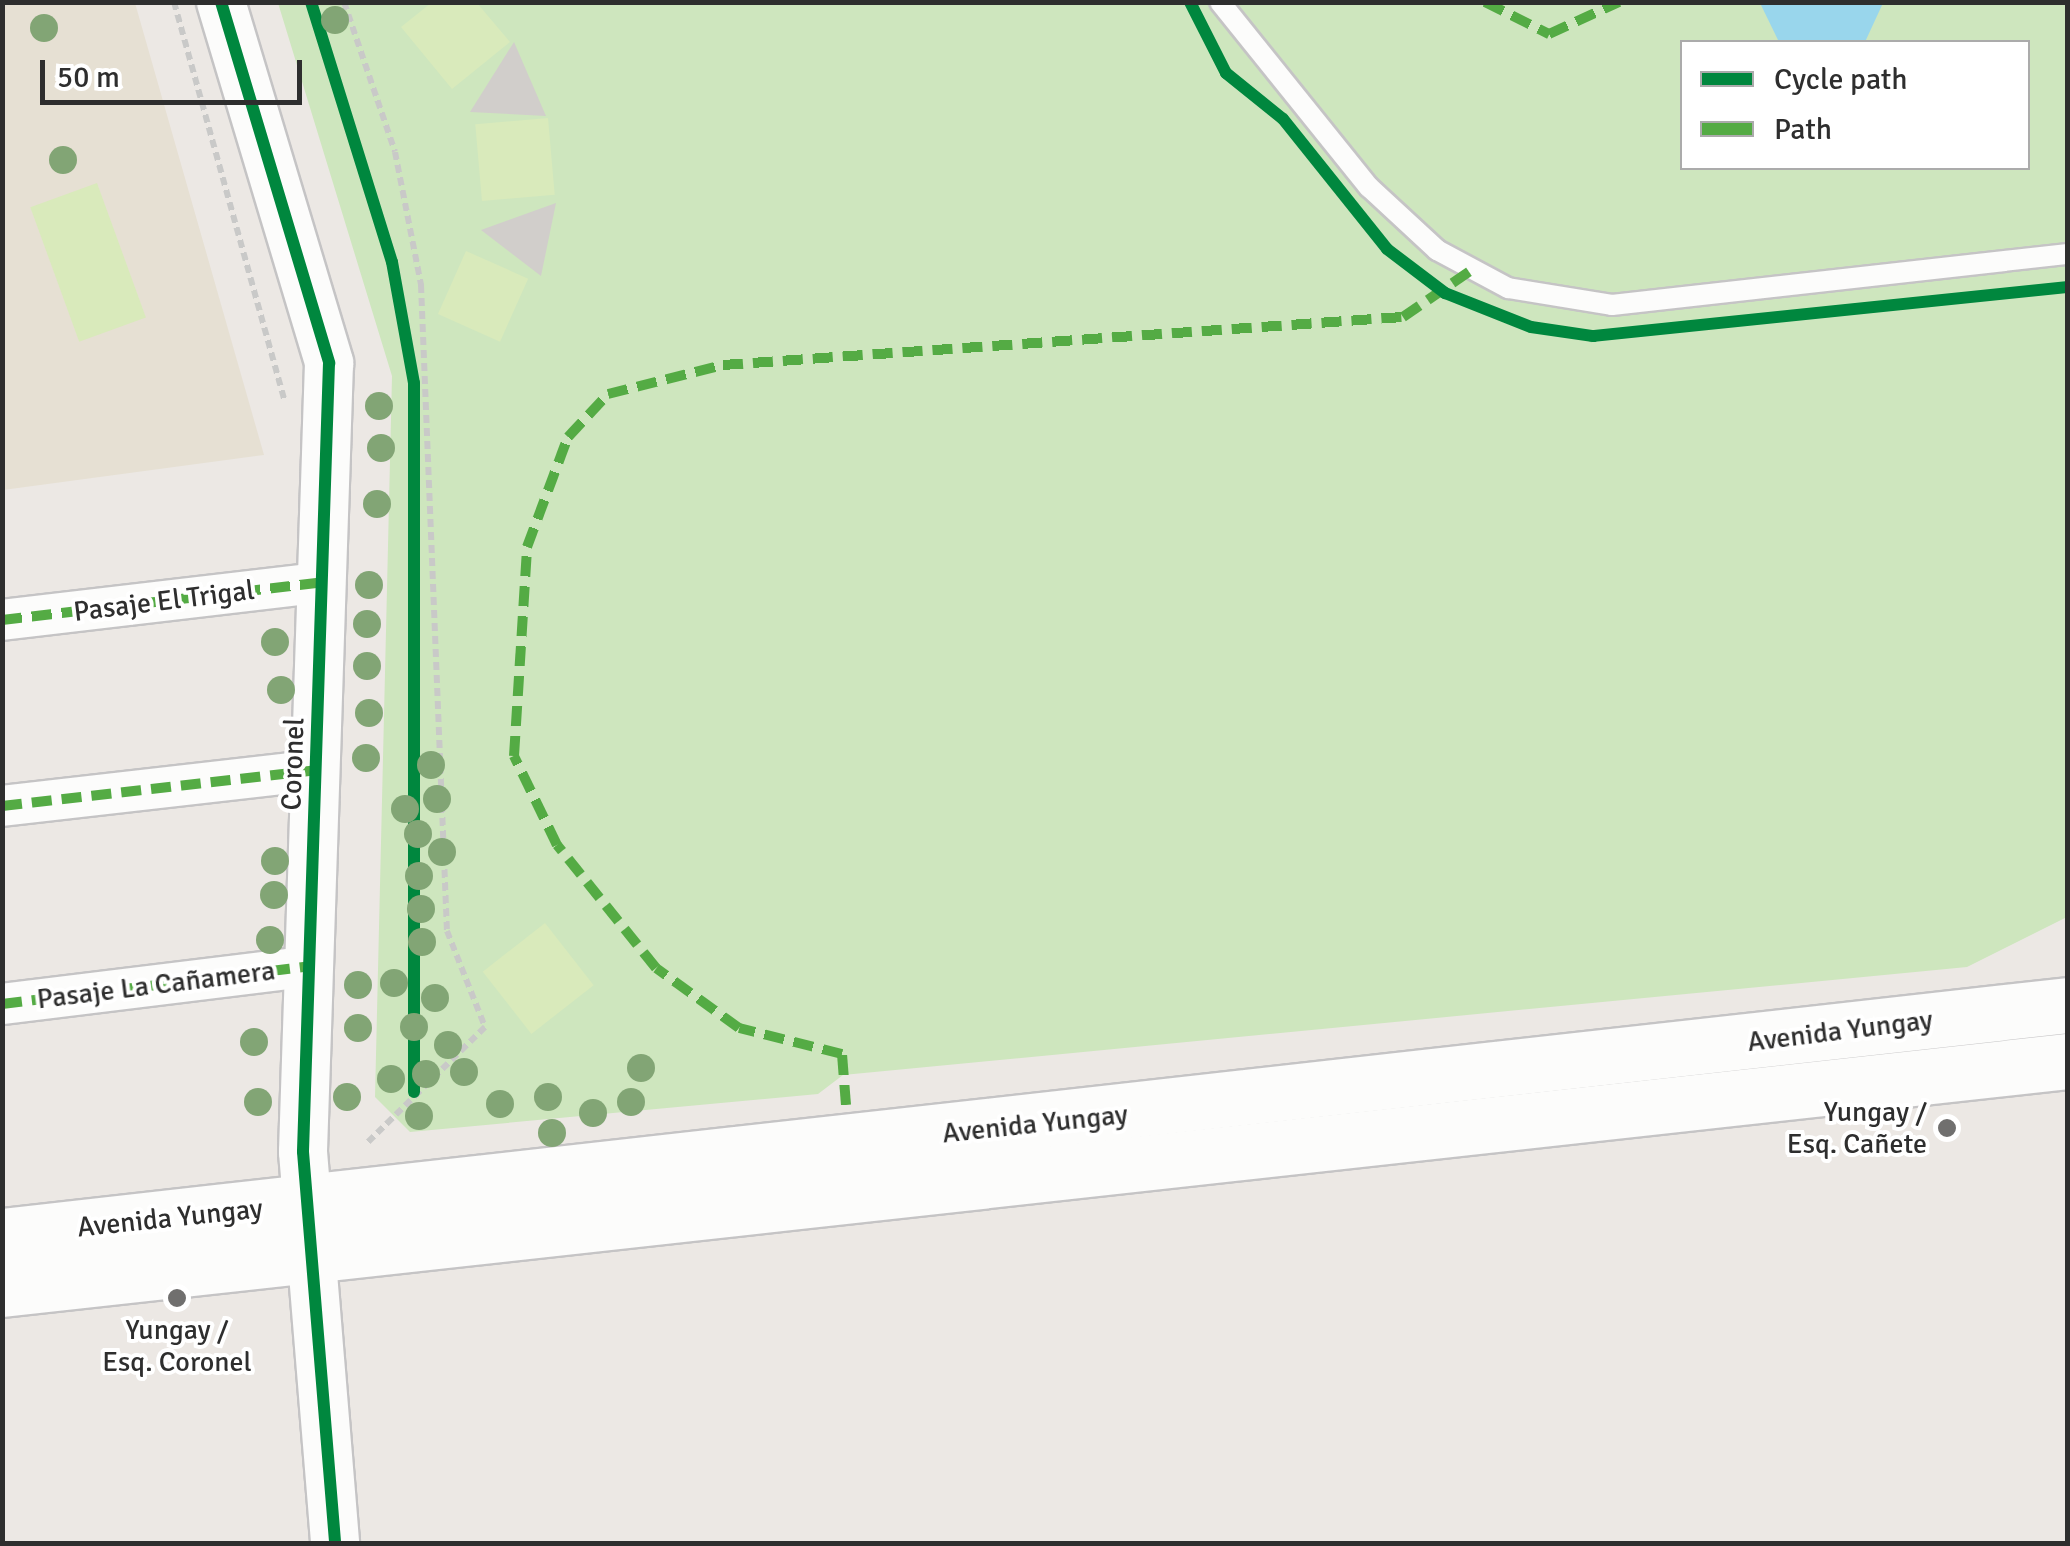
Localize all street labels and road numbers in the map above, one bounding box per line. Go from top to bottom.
street label: Pasaje El Trigal [72,573,256,629]
street label: Coronel [275,717,311,811]
street label: Pasaje La Cañamera [35,954,277,1016]
street label: Avenida Yungay [1745,1003,1935,1059]
street label: Avenida Yungay [941,1098,1129,1150]
street label: Avenida Yungay [76,1192,264,1244]

